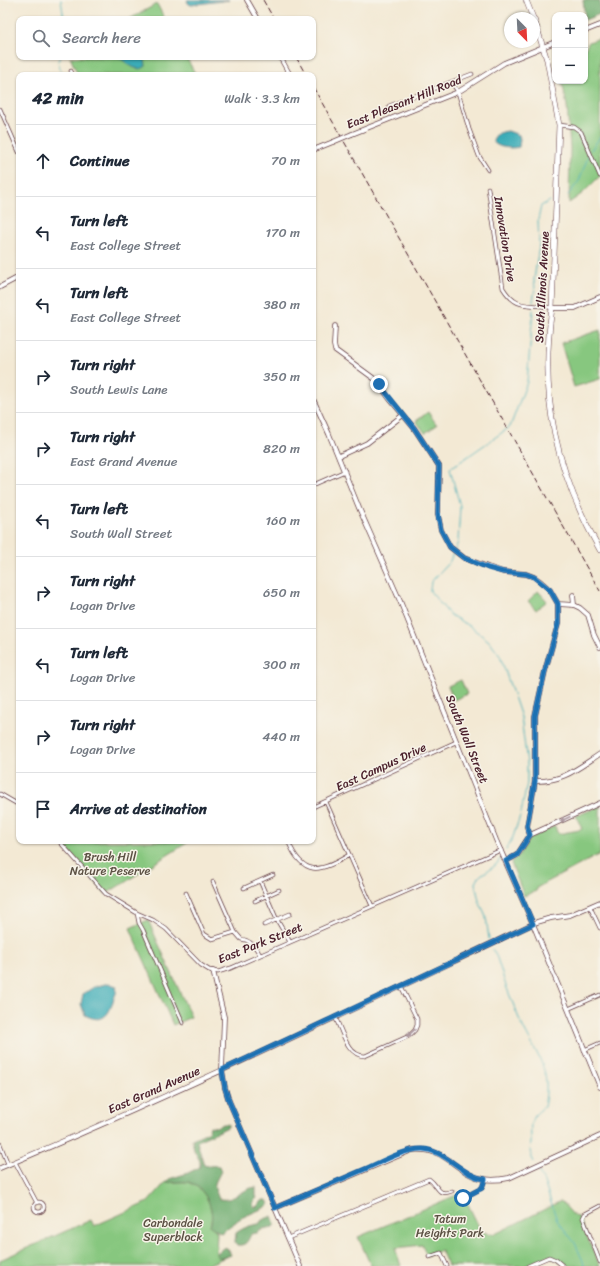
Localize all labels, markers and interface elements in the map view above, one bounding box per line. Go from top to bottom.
north arrow [504,12,540,48]
map controls [552,12,588,84]
button: + [552,12,588,48]
search box [16,16,316,60]
text: Search here [62,25,141,51]
icon: search [30,27,52,49]
button: − [552,48,588,84]
street label: East Pleasant Hill Road [343,69,466,135]
text: 42 min [32,83,84,113]
text: Walk · 3.3 km [224,87,300,110]
text: Continue [70,148,130,174]
text: 70 m [271,149,300,172]
icon: ahead [32,150,54,172]
street label: Innovation Drive [487,194,523,284]
text: Turn left [70,208,128,234]
text: 170 m [265,221,300,244]
icon: left [32,222,54,244]
street label: South Illinois Avenue [528,230,556,343]
text: East College Street [70,234,181,257]
text: Turn left [70,280,128,306]
text: 380 m [263,293,300,316]
icon: left [32,294,54,316]
text: East College Street [70,306,181,329]
text: Turn right [70,352,135,378]
text: 350 m [263,365,300,388]
icon: right [32,366,54,388]
route end [370,375,388,393]
text: South Lewis Lane [70,378,168,401]
text: Turn right [70,424,135,450]
text: 820 m [263,437,300,460]
icon: right [32,438,54,460]
text: East Grand Avenue [70,450,177,473]
text: Turn left [70,496,128,522]
text: 160 m [265,509,300,532]
icon: left [32,510,54,532]
text: South Wall Street [70,522,172,545]
text: Turn right [70,568,135,594]
text: 650 m [263,581,300,604]
icon: right [32,582,54,604]
text: Logan Drive [70,594,136,617]
text: Turn left [70,640,128,666]
text: 300 m [263,653,300,676]
icon: left [32,654,54,676]
text: Logan Drive [70,666,136,689]
street label: South Wall Street [439,691,495,787]
text: Turn right [70,712,135,738]
text: 440 m [262,725,300,748]
icon: right [32,726,54,748]
street label: East Campus Drive [332,736,430,798]
text: Logan Drive [70,738,136,761]
text: Arrive at destination [70,796,207,822]
icon: arrive [32,798,54,820]
one-way arrow [559,816,571,822]
park label: Brush Hill Nature Peserve [70,846,151,882]
street label: East Park Street [214,916,306,970]
one-way arrow [406,1028,416,1037]
street label: East Grand Avenue [104,1060,204,1120]
route start [454,1189,472,1207]
park label: Tatum Heights Park [416,1208,484,1244]
park label: Carbondale Superblock [143,1212,203,1248]

